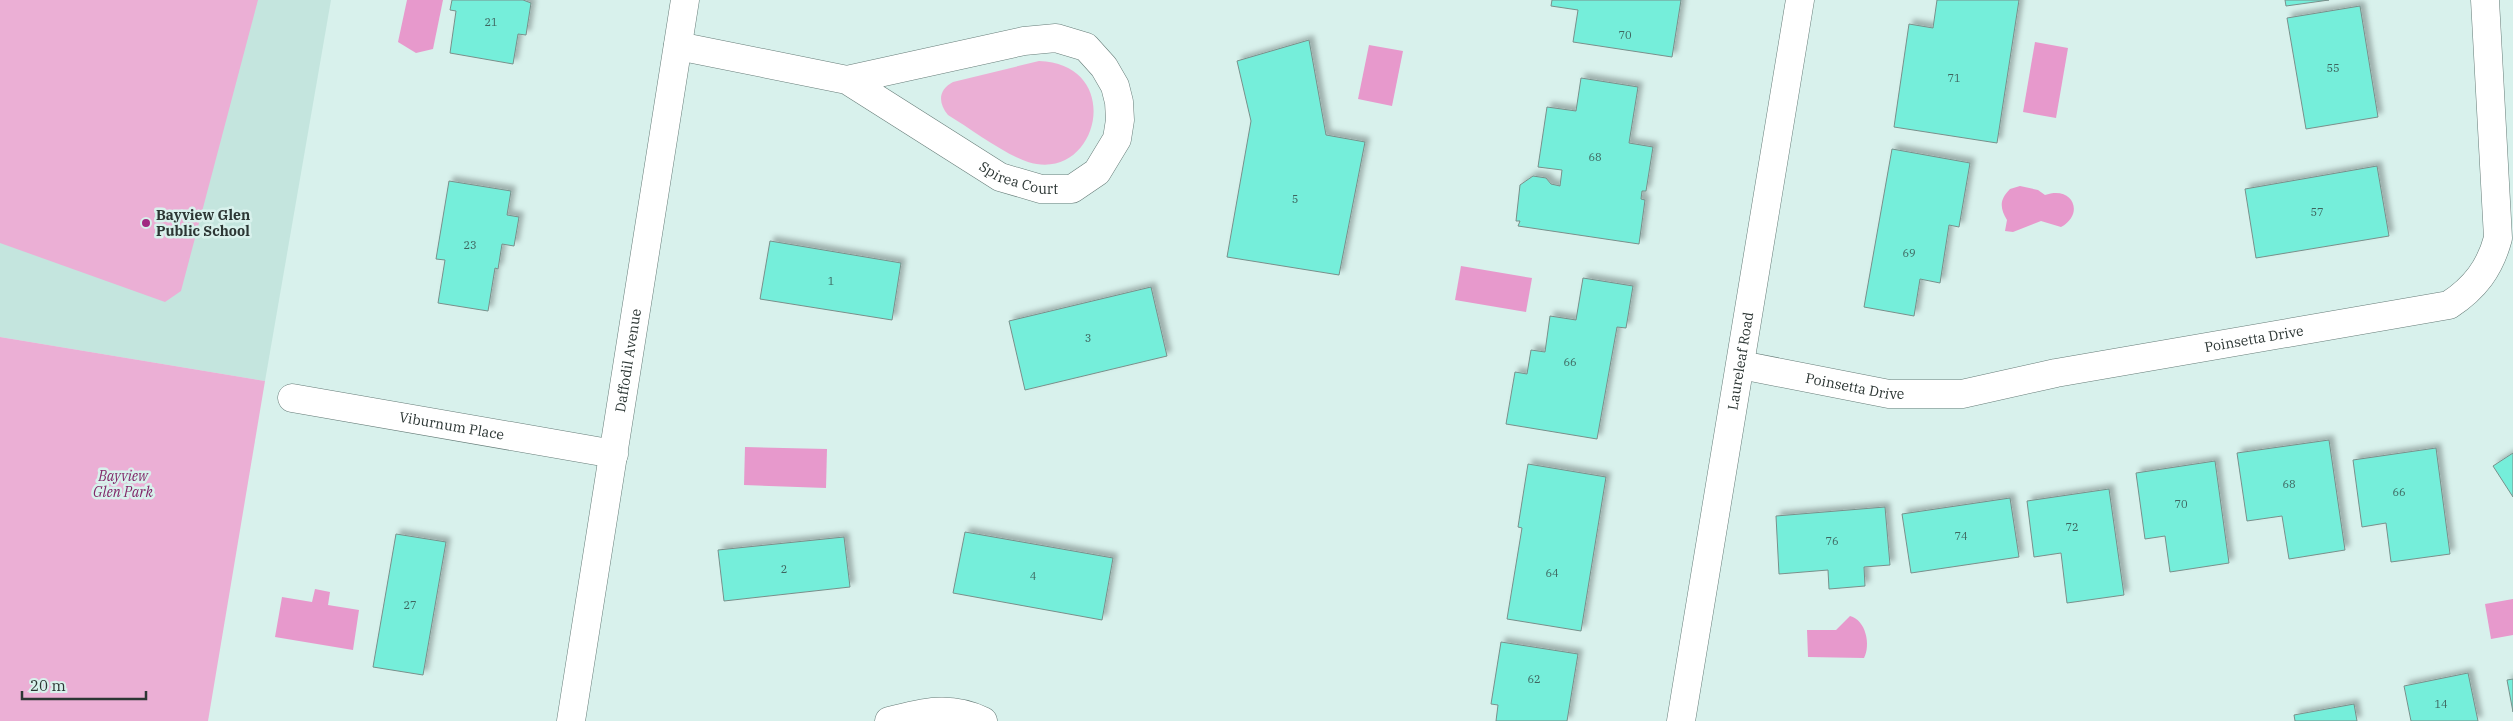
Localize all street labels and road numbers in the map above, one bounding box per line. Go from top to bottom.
street label: Spirea Court [976,157,1058,198]
street label: Daffodil Avenue [611,307,645,414]
street label: Laureleaf Road [1723,310,1757,411]
street label: Poinsetta Drive [2203,321,2305,356]
street label: Poinsetta Drive [1804,369,1904,403]
street label: Viburnum Place [398,408,505,444]

